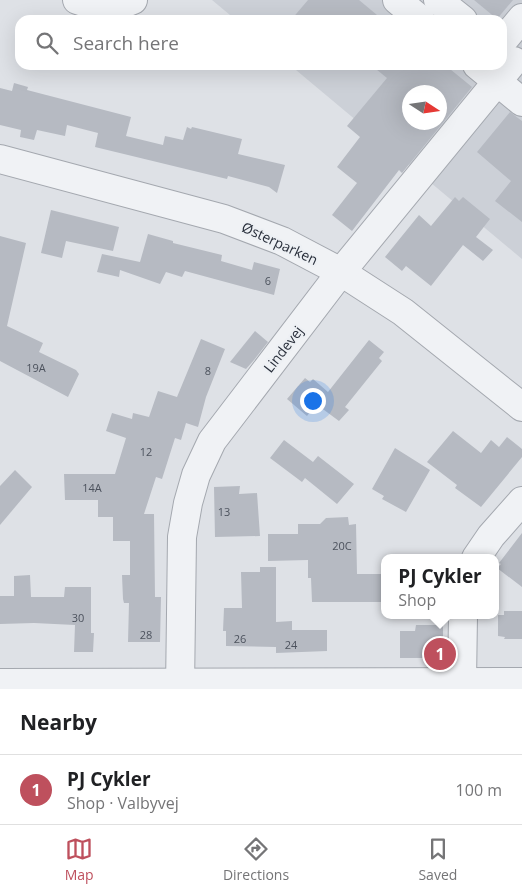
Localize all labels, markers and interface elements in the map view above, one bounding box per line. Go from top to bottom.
search box [15,15,507,70]
icon: search [33,29,61,57]
text: Search here [73,30,179,56]
north arrow [402,85,447,130]
street label: Østerparken [239,217,321,269]
house number: 6 [265,273,271,288]
street label: Lindevej [259,322,307,376]
house number: 19A [26,360,46,375]
house number: 8 [205,363,211,378]
your location [300,388,326,414]
house number: 12 [140,444,152,459]
house number: 14A [82,480,102,495]
house number: 13 [218,504,230,519]
house number: 20C [332,538,352,553]
popup [381,554,499,619]
text: PJ Cykler [398,563,482,589]
text: Shop [398,589,436,611]
house number: 30 [72,610,84,625]
house number: 28 [140,627,152,642]
house number: 26 [234,631,246,646]
pin: 1 [424,635,456,673]
house number: 24 [285,637,298,652]
text: Nearby [20,708,97,736]
text: PJ Cykler [67,766,151,792]
text: 1 [31,779,41,801]
text: 100 m [456,779,502,801]
text: Shop · Valbyvej [67,792,179,814]
tab: Map [65,835,94,884]
tab: Directions [223,835,289,884]
tab: Saved [418,835,457,884]

